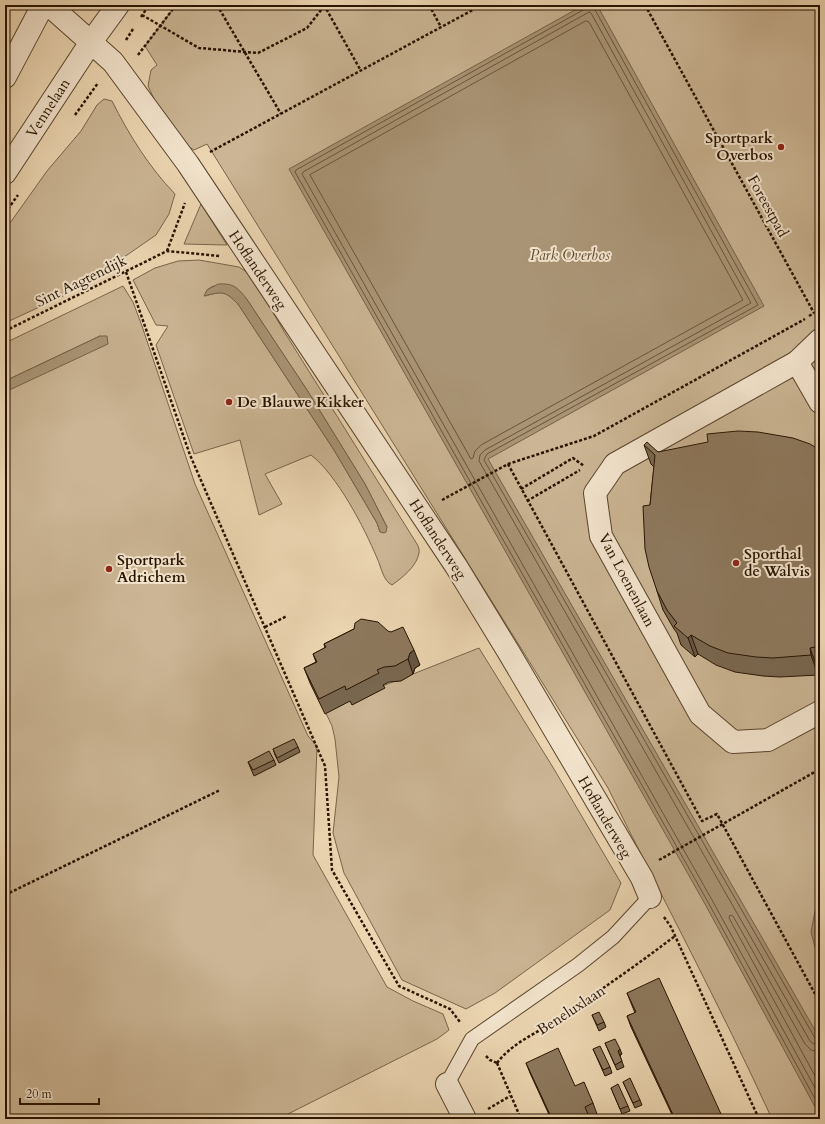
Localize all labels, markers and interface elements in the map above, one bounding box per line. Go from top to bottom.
street label: Vennelaan [21,74,75,142]
place label: Sportpark Overbos [705,128,774,165]
marker: Sportpark Overbos [776,142,786,152]
street label: Foreestpad [743,171,793,241]
street label: Hoflanderweg [224,226,292,314]
park label: Park Overbos [530,245,610,265]
street label: Sint Aagtendijk [32,250,130,312]
place label: De Blauwe Kikker [237,392,365,412]
marker: De Blauwe Kikker [224,397,234,407]
street label: Hoflanderweg [405,495,472,583]
street label: Van Loenenlaan [594,530,660,631]
place label: Sporthal de Walvis [744,544,810,581]
place label: Sportpark Adrichem [117,550,186,587]
marker: Sporthal de Walvis [731,558,741,568]
marker: Sportpark Adrichem [104,564,114,574]
street label: Hoflanderweg [573,772,637,862]
street label: Beneluxlaan [533,980,609,1039]
scale bar [20,1080,99,1106]
text: 20 m [26,1086,53,1102]

